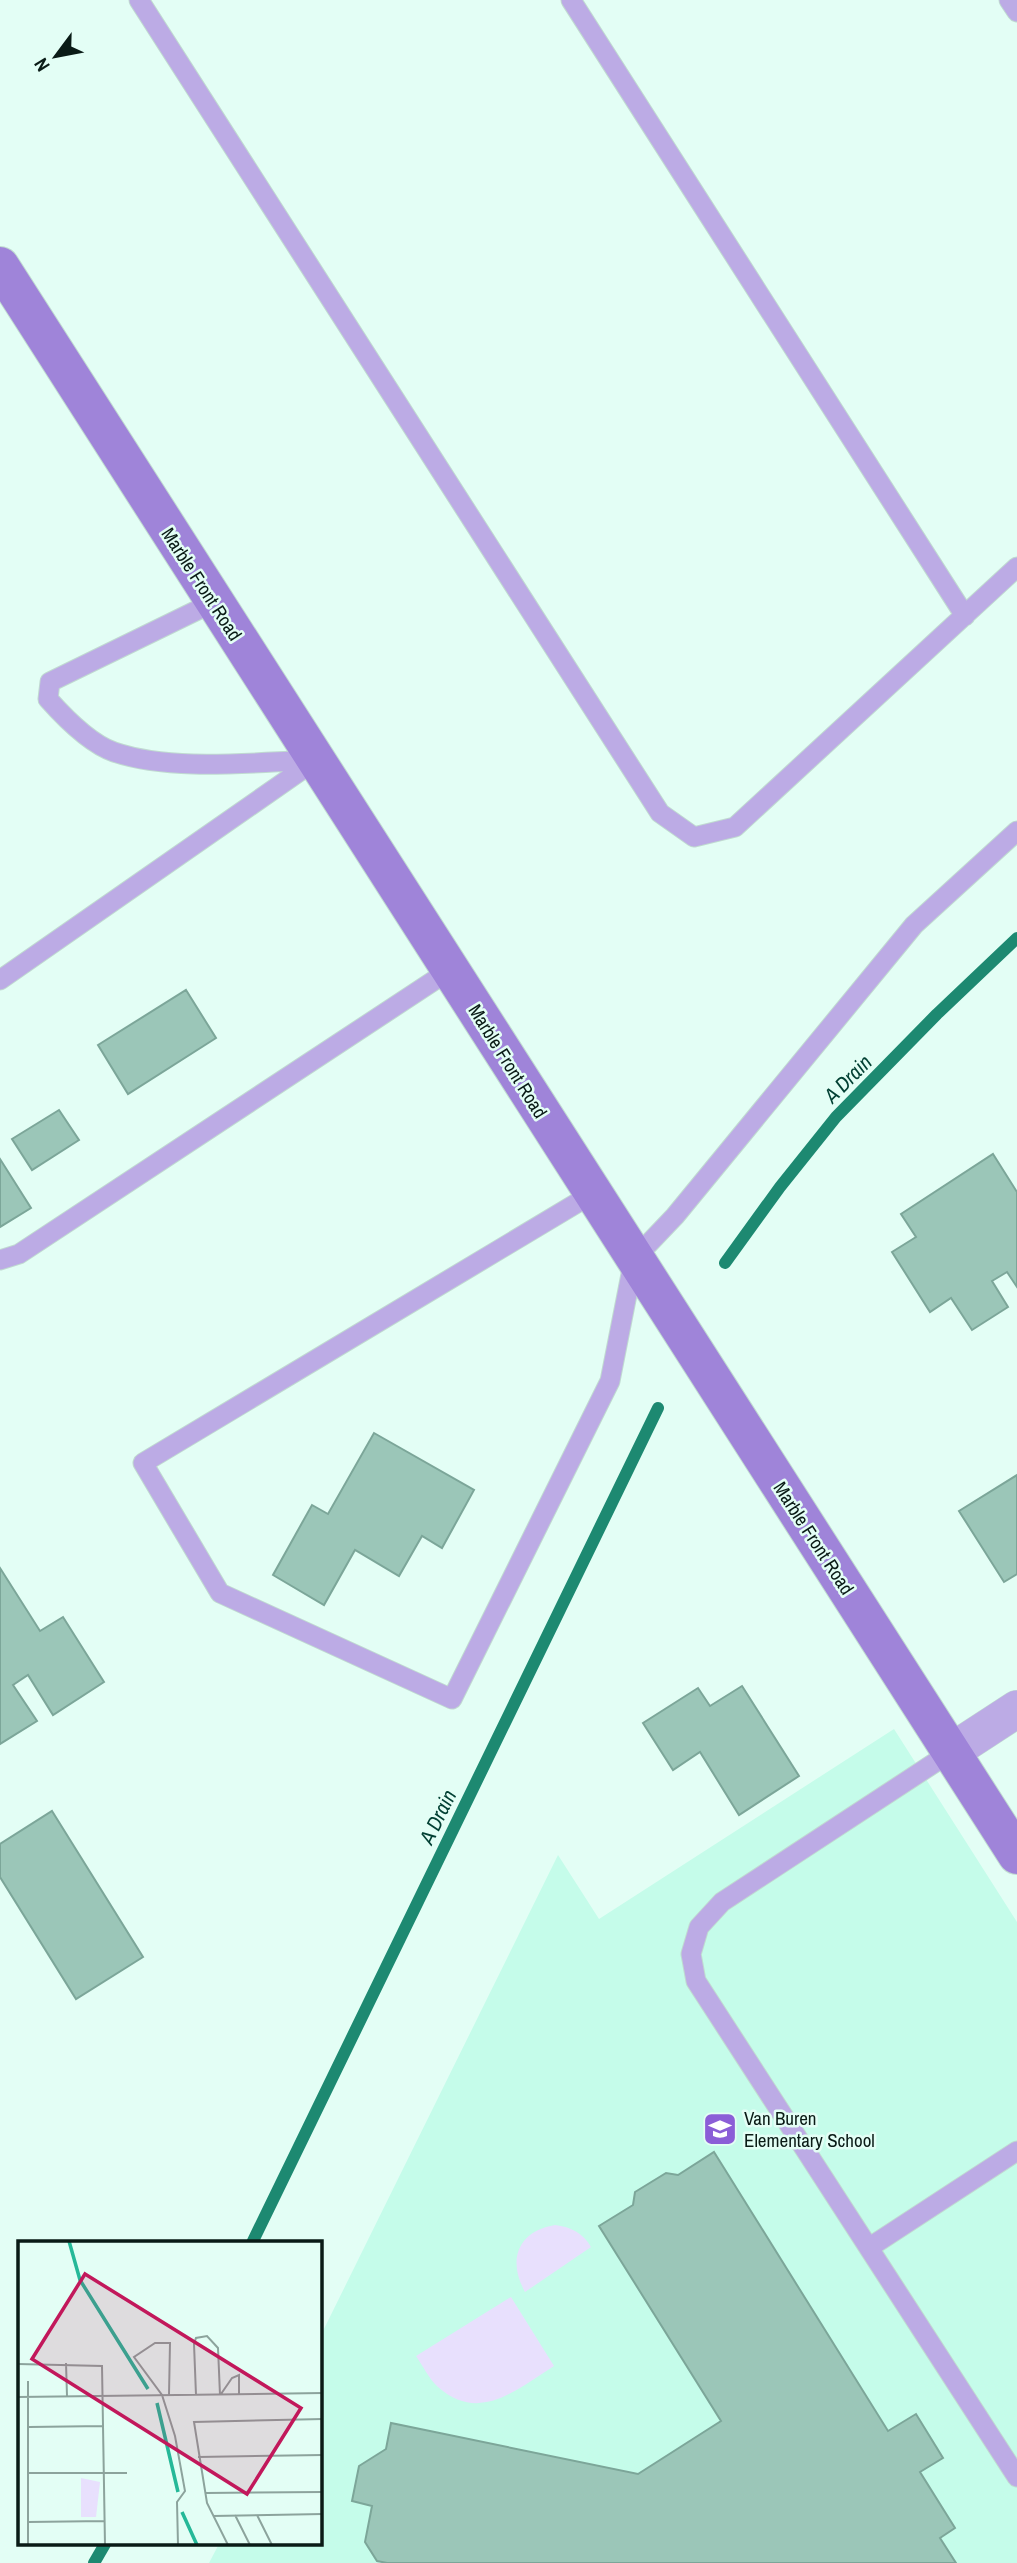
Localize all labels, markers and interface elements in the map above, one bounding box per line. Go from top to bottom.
north arrow [21,21,91,91]
text: N [28,53,56,77]
street label: Marble Front Road [156,522,248,646]
street label: Marble Front Road [463,999,553,1123]
water label: A Drain [816,1048,878,1110]
street label: Marble Front Road [768,1476,860,1600]
water label: A Drain [412,1785,463,1850]
place label: Van Buren Elementary School [744,2105,875,2153]
school or university icon: Van Buren Elementary School [701,2110,739,2148]
inset map [18,2241,322,2546]

